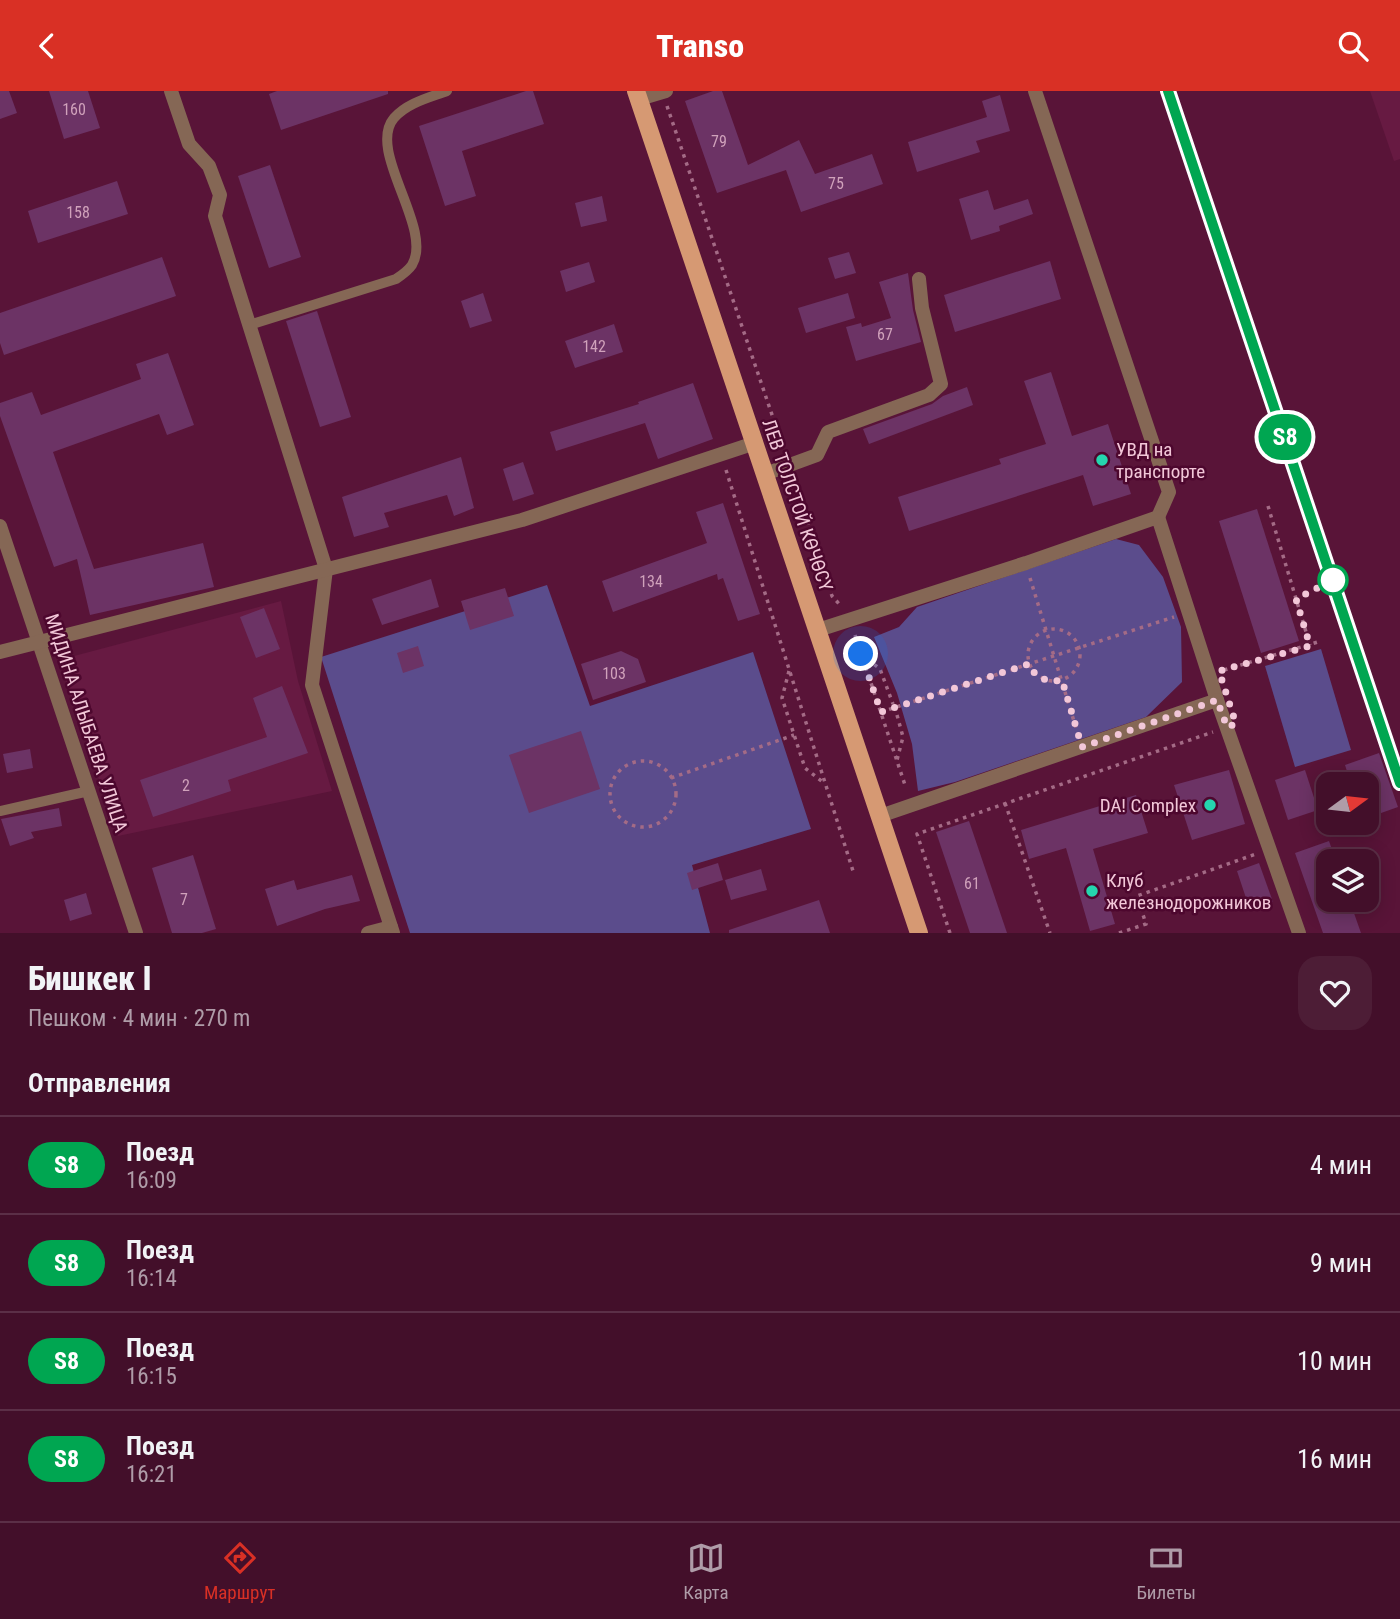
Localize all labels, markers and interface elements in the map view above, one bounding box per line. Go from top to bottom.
icon: back [28,27,66,65]
text: Transo [656,27,744,65]
icon: search [1334,27,1372,65]
house number: 160 [62,100,86,119]
house number: 79 [711,132,727,151]
house number: 75 [828,174,844,193]
house number: 158 [66,203,90,222]
house number: 67 [877,325,893,344]
house number: 142 [582,337,606,356]
line badge: S8 [1254,414,1316,460]
street label: ЛЕВ ТОЛСТОЙ КӨЧӨСҮ [757,416,838,594]
text: S8 [1272,423,1298,451]
place label: УВД на транспорте [1116,438,1205,483]
marker: УВД на транспорте [1094,452,1110,468]
unlabelled marker [1318,565,1348,595]
house number: 134 [639,572,663,591]
street label: МИДИНА АЛЫБАЕВА УЛИЦА [40,611,133,835]
your location [843,636,878,671]
house number: 103 [602,664,626,683]
north arrow [1316,772,1379,835]
map controls [1316,772,1379,912]
house number: 2 [182,776,190,795]
place label: DA! Complex [1100,794,1196,817]
marker: DA! Complex [1202,797,1218,813]
button: layers [1316,849,1379,912]
place label: Клуб железнодорожников [1106,869,1271,914]
house number: 61 [964,874,980,893]
marker: Клуб железнодорожников [1084,883,1100,899]
house number: 7 [180,890,188,909]
button: heart [1298,956,1372,1030]
text: Бишкек I [28,959,152,998]
text: Пешком · 4 мин · 270 m [28,1005,250,1032]
text: Отправления [28,1068,171,1098]
text: Поезд [126,1137,194,1167]
text: 4 мин [1310,1150,1372,1180]
text: S8 [54,1151,79,1179]
text: 16:09 [126,1167,177,1194]
text: Поезд [126,1235,194,1265]
text: 9 мин [1310,1248,1372,1278]
text: S8 [54,1249,79,1277]
text: 16:14 [126,1265,177,1292]
text: Поезд [126,1333,194,1363]
text: 10 мин [1297,1346,1372,1376]
text: S8 [54,1347,79,1375]
text: 16:15 [126,1363,177,1390]
text: Поезд [126,1431,194,1461]
text: 16 мин [1297,1444,1372,1474]
text: S8 [54,1445,79,1473]
text: 16:21 [126,1461,177,1488]
tab: Маршрут [204,1539,275,1604]
tab: Карта [683,1539,729,1604]
tab: Билеты [1136,1539,1196,1604]

